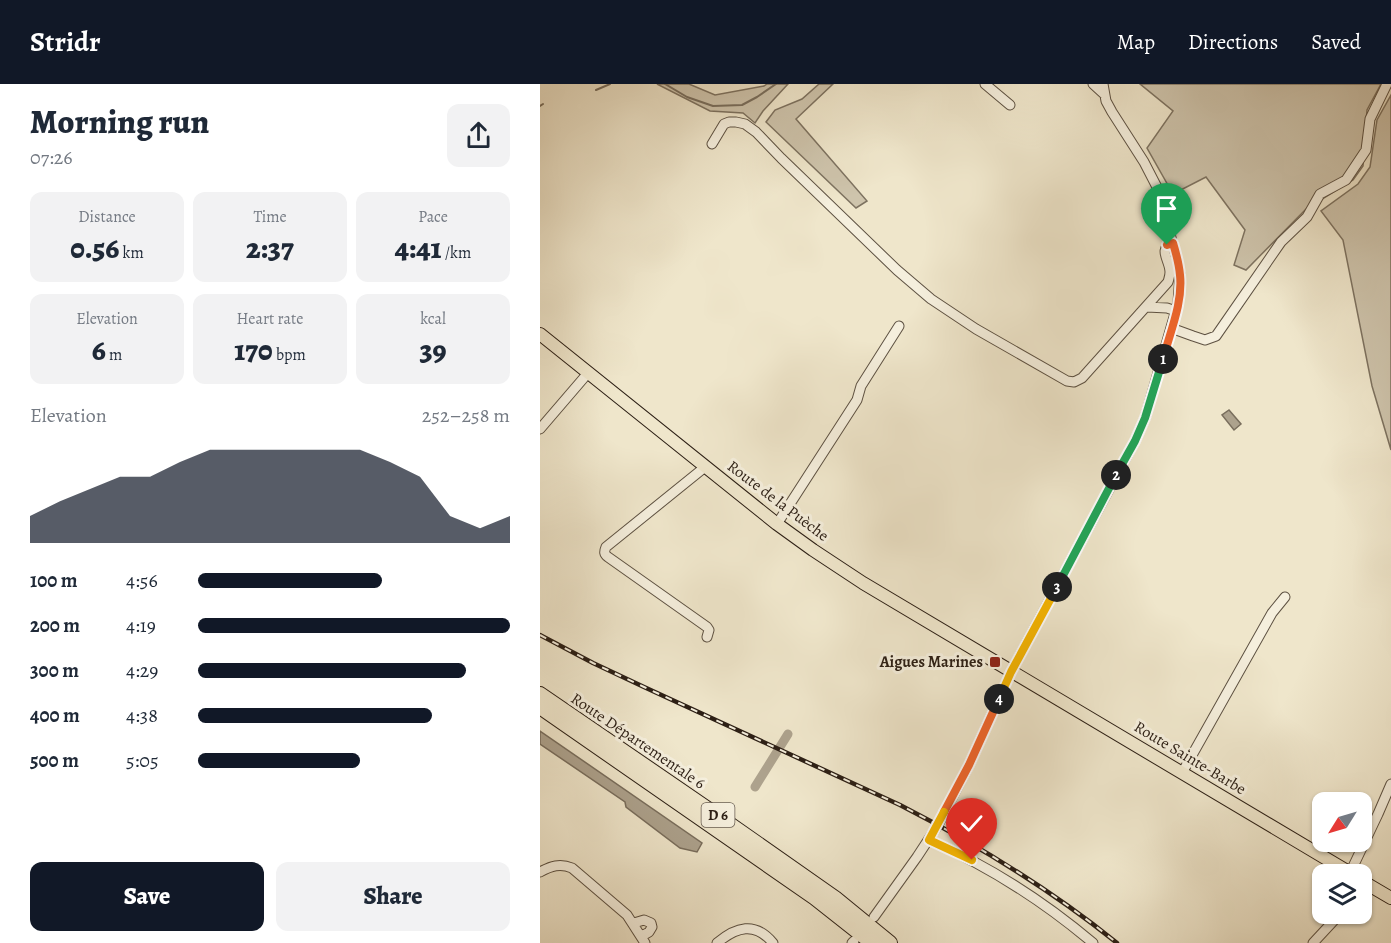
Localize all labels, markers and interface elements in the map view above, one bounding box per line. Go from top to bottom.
text: Stridr [30,23,101,61]
text: Map [1117,28,1155,56]
text: Directions [1188,28,1278,56]
text: Saved [1311,28,1361,56]
text: Morning run [30,99,209,144]
button: share [447,104,510,167]
text: 07:26 [30,144,73,171]
pin [1141,183,1192,245]
icon: arrive [1150,192,1183,225]
text: Distance [78,206,136,228]
text: Time [253,206,287,228]
text: Pace [418,206,448,228]
text: 0.56 [70,228,119,268]
text: 2:37 [246,228,294,268]
text: 4:41 [395,228,442,268]
text: km [119,242,144,264]
text: /km [442,242,471,264]
text: Elevation [76,308,138,330]
text: Heart rate [237,308,303,330]
text: kcal [420,308,446,330]
text: 6 [92,330,106,370]
text: 170 [234,330,273,370]
text: 39 [419,330,447,370]
text: m [106,344,122,366]
text: bpm [273,344,306,366]
pin: 1 [1148,344,1178,374]
text: 1 [1160,348,1166,370]
text: Elevation [30,402,107,429]
text: 252–258 m [422,402,510,429]
street label: Route de la Puèche [723,455,833,547]
pin: 2 [1101,460,1131,490]
text: 2 [1112,464,1120,486]
text: 100 m [30,567,78,594]
text: 4:56 [126,567,158,594]
pin: 3 [1042,572,1072,602]
text: 3 [1054,576,1060,598]
text: 200 m [30,612,80,639]
text: 4:19 [126,612,156,639]
place label: Aigues Marines [879,651,983,673]
marker: Aigues Marines [988,655,1002,669]
text: 300 m [30,657,79,684]
text: 4:29 [126,657,158,684]
pin: 4 [984,684,1014,714]
street label: Route Départementale 6 [566,688,710,794]
text: 4 [995,688,1003,710]
text: 400 m [30,702,80,729]
text: 4:38 [126,702,158,729]
street label: Route Sainte-Barbe [1130,716,1250,800]
text: 500 m [30,747,79,774]
text: 5:05 [126,747,159,774]
north arrow [1312,792,1372,852]
map controls [1312,792,1372,924]
pin [946,798,997,860]
road number: D 6 [702,803,735,827]
icon: check [955,807,988,840]
button: Save [30,862,264,931]
button: Share [276,862,510,931]
button: layers [1312,864,1372,924]

